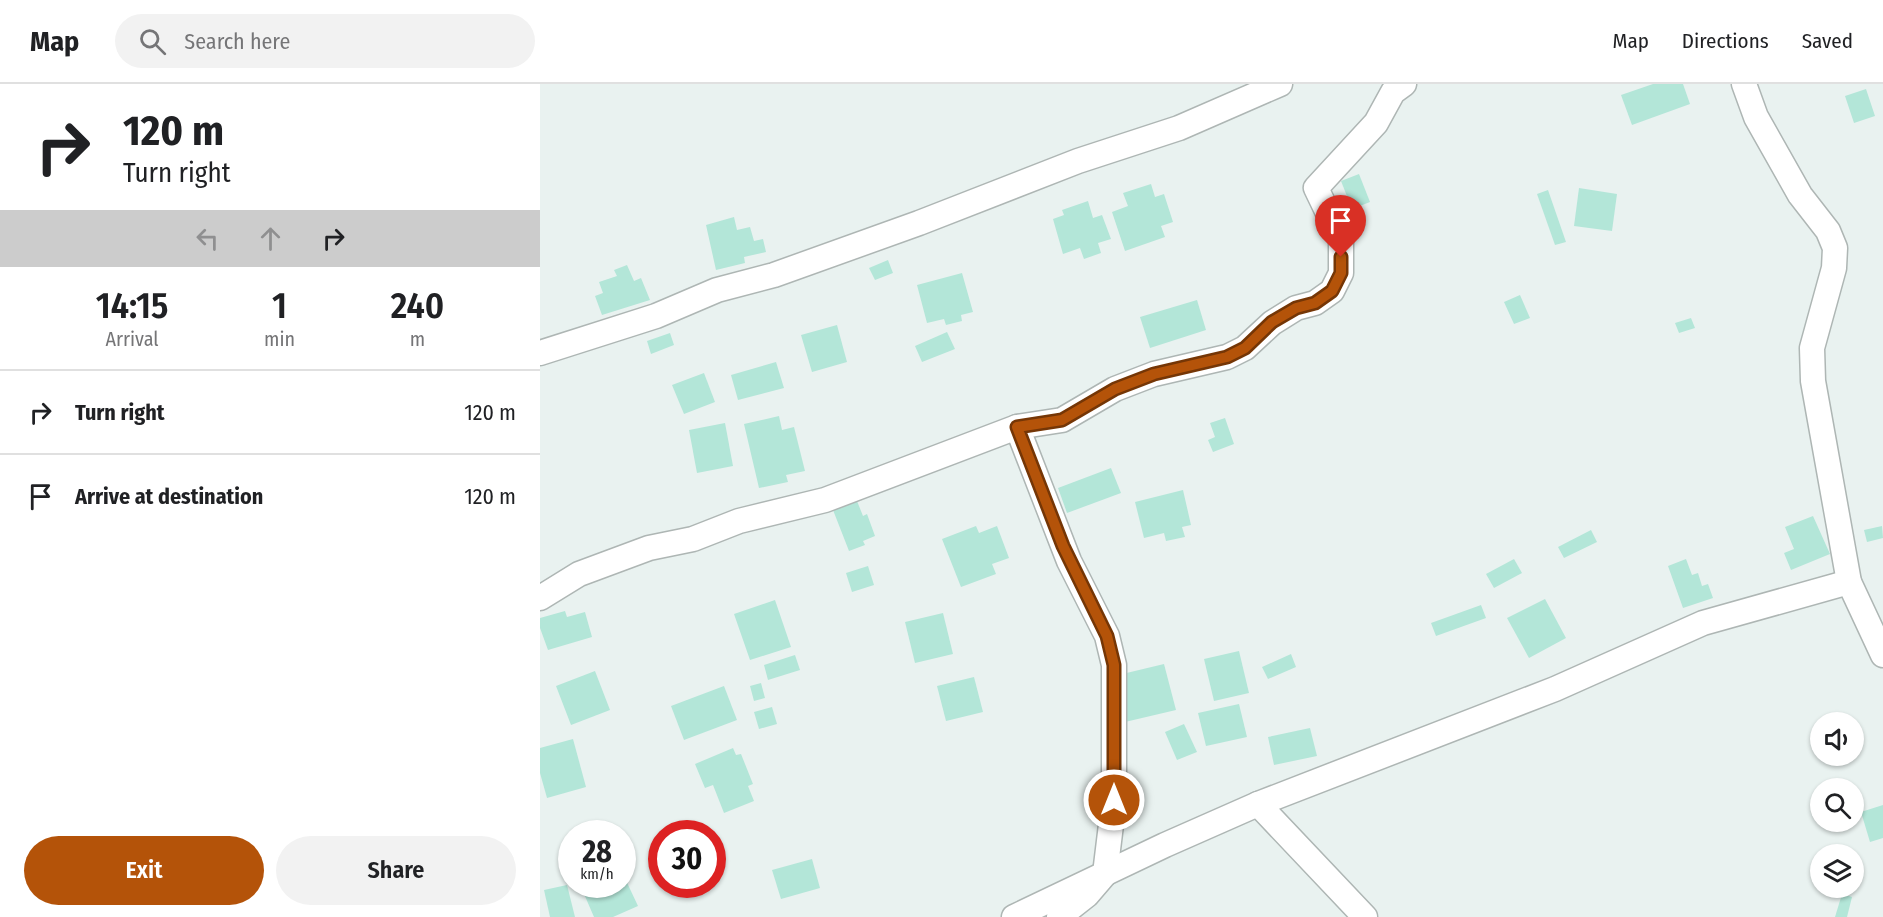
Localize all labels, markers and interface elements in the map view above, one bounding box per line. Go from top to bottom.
search box [115,14,535,68]
text: Map [30,25,79,58]
icon: search [136,25,169,58]
text: Search here [184,28,290,55]
text: Map [1612,28,1649,54]
text: Directions [1682,28,1769,54]
text: Saved [1802,28,1853,54]
text: 120 m [123,106,224,156]
icon: right [24,108,102,186]
text: Turn right [123,157,231,189]
pin [1315,195,1366,257]
icon: arrive [1324,204,1357,237]
icon: left [191,222,224,255]
icon: ahead [254,222,287,255]
icon: right [317,222,350,255]
text: 14:15 [96,284,168,328]
text: 1 [272,284,287,328]
text: 240 [391,284,444,328]
text: Arrival [106,327,159,351]
text: min [264,327,295,351]
text: m [410,327,425,351]
icon: right [24,396,57,429]
text: Turn right [75,399,164,426]
text: 120 m [464,399,516,426]
icon: arrive [24,480,57,513]
text: Arrive at destination [75,483,263,510]
text: 120 m [464,483,516,510]
map controls [1810,712,1864,898]
button: sound [1810,712,1864,766]
position arrow [1082,768,1146,832]
button: search [1810,778,1864,832]
speed limit sign: 30 [648,820,726,898]
text: 28 [582,834,612,870]
button: Exit [24,836,264,905]
button: Share [276,836,516,905]
button: layers [1810,844,1864,898]
text: km/h [580,865,614,883]

